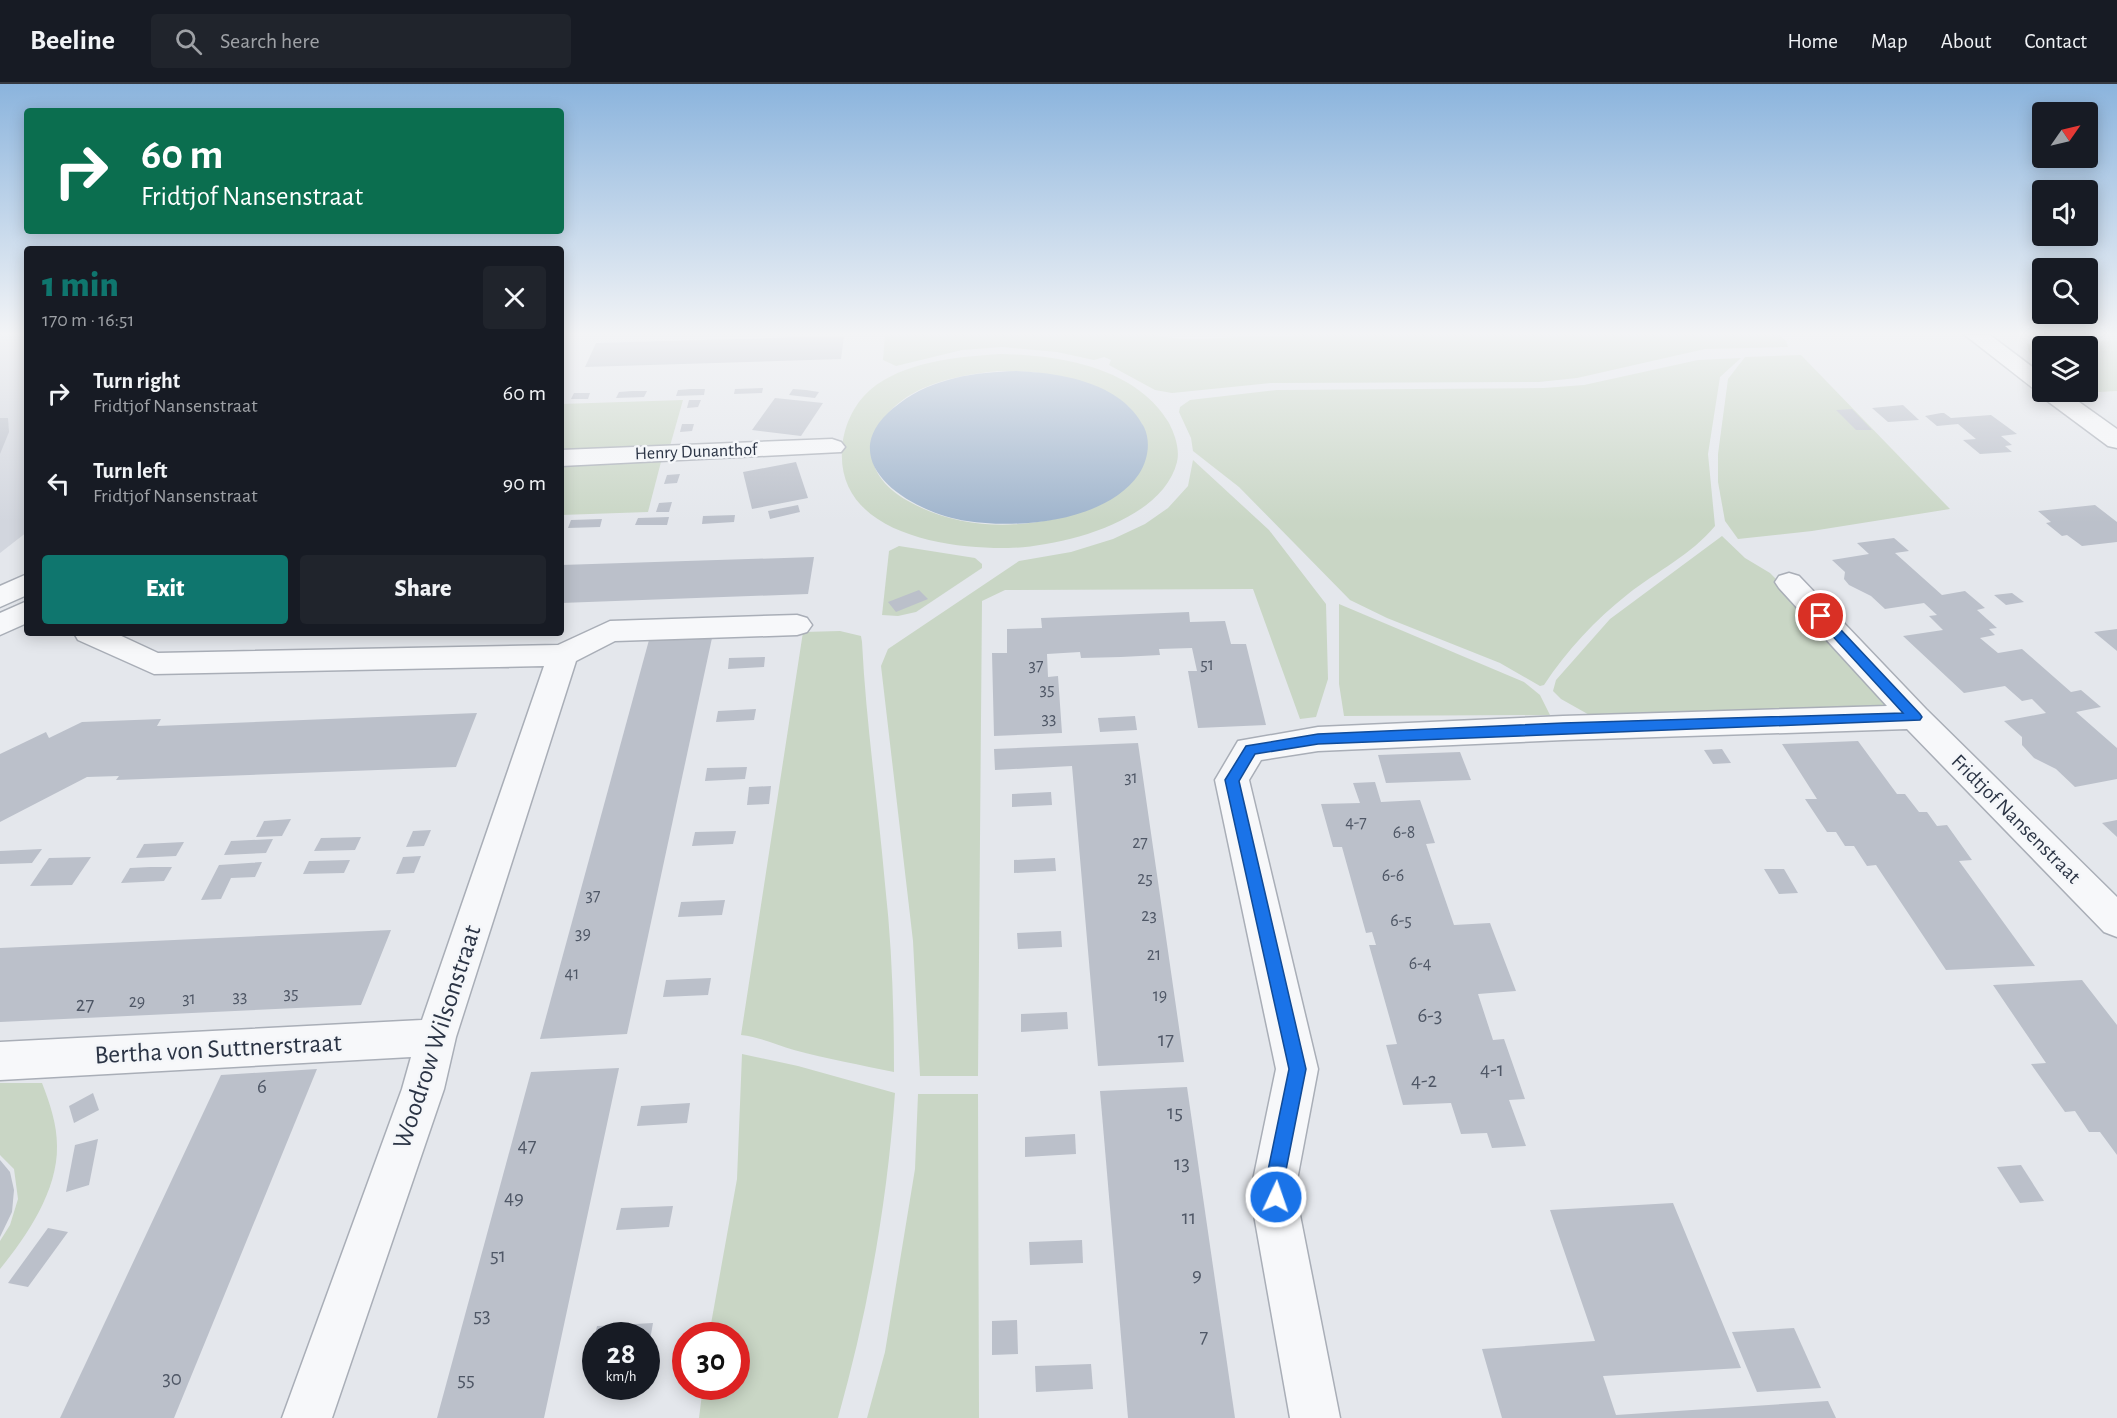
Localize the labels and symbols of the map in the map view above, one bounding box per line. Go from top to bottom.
north arrow [2032,102,2098,168]
street label: Henry Dunanthof [635,441,759,463]
pin [1795,590,1846,641]
house number: 51 [1200,656,1214,674]
house number: 37 [1029,657,1043,675]
house number: 35 [1040,681,1054,699]
house number: 33 [1042,710,1056,728]
street label: Fridtjof Nansenstraat [1947,750,2085,888]
house number: 31 [1124,769,1138,787]
house number: 4-7 [1345,814,1367,832]
house number: 6-8 [1393,824,1415,842]
house number: 27 [1132,834,1148,852]
house number: 6-6 [1382,867,1404,885]
house number: 25 [1137,870,1153,888]
house number: 37 [586,887,600,905]
house number: 23 [1141,907,1157,925]
house number: 6-5 [1390,912,1412,930]
street label: Woodrow Wilsonstraat [389,922,485,1152]
house number: 39 [575,925,591,943]
house number: 21 [1147,946,1161,964]
house number: 6-4 [1409,955,1432,973]
house number: 41 [565,965,579,983]
house number: 35 [284,985,298,1003]
house number: 19 [1153,987,1167,1005]
house number: 33 [233,988,247,1006]
house number: 31 [182,990,196,1008]
house number: 29 [129,993,145,1011]
house number: 27 [76,994,94,1015]
house number: 6-3 [1418,1005,1442,1026]
house number: 17 [1158,1029,1174,1050]
street label: Bertha von Suttnerstraat [94,1030,342,1068]
house number: 4-1 [1480,1059,1504,1080]
house number: 4-2 [1411,1070,1437,1091]
house number: 6 [257,1076,267,1097]
house number: 15 [1167,1102,1183,1123]
house number: 47 [518,1135,537,1156]
house number: 13 [1174,1153,1190,1174]
position arrow [1244,1165,1308,1229]
house number: 49 [504,1187,524,1208]
house number: 11 [1182,1207,1196,1228]
house number: 51 [490,1245,506,1266]
house number: 9 [1192,1264,1202,1285]
house number: 53 [473,1305,491,1326]
speed limit sign: 30 [672,1322,750,1400]
house number: 7 [1200,1326,1209,1347]
house number: 30 [162,1368,182,1389]
house number: 55 [457,1369,475,1390]

